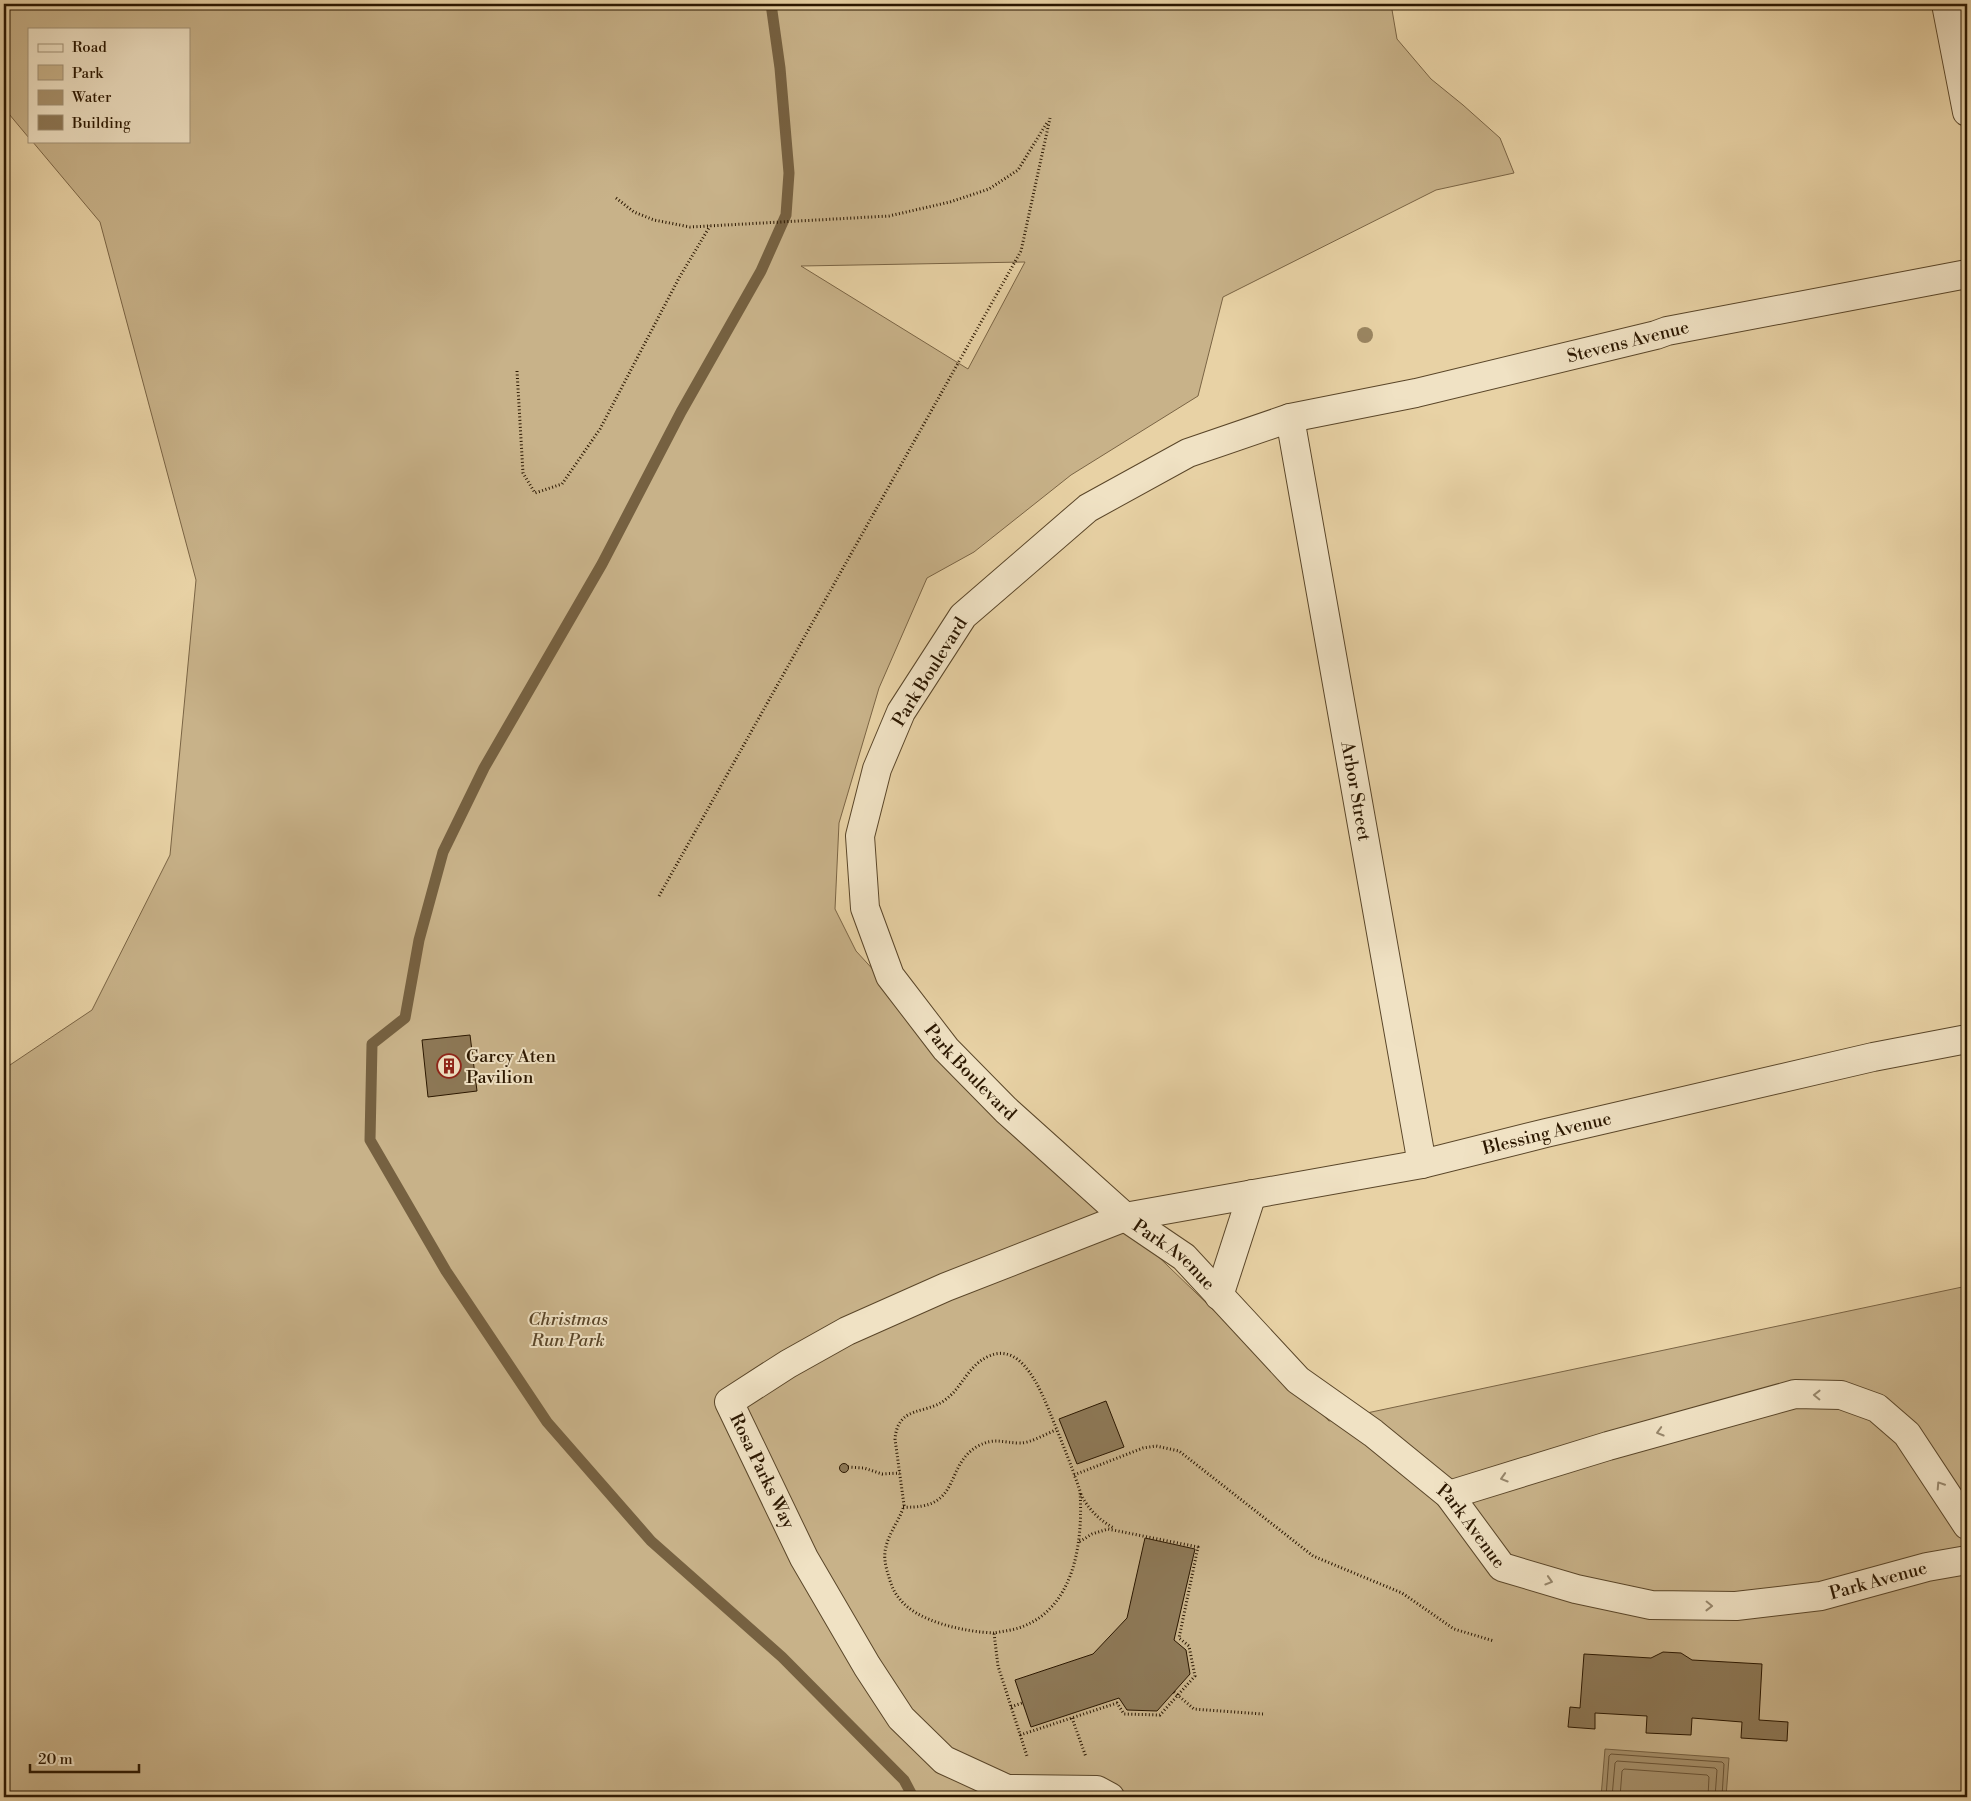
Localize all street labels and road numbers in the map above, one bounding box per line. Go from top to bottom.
street label: Stevens Avenue [1565,316,1691,368]
street label: Park Boulevard [887,613,973,731]
street label: Arbor Street [1336,739,1376,843]
street label: Park Boulevard [919,1019,1022,1126]
street label: Blessing Avenue [1479,1107,1614,1160]
street label: Park Avenue [1128,1214,1220,1295]
street label: Rosa Parks Way [724,1409,800,1533]
street label: Park Avenue [1432,1478,1511,1573]
street label: Park Avenue [1827,1556,1930,1605]

